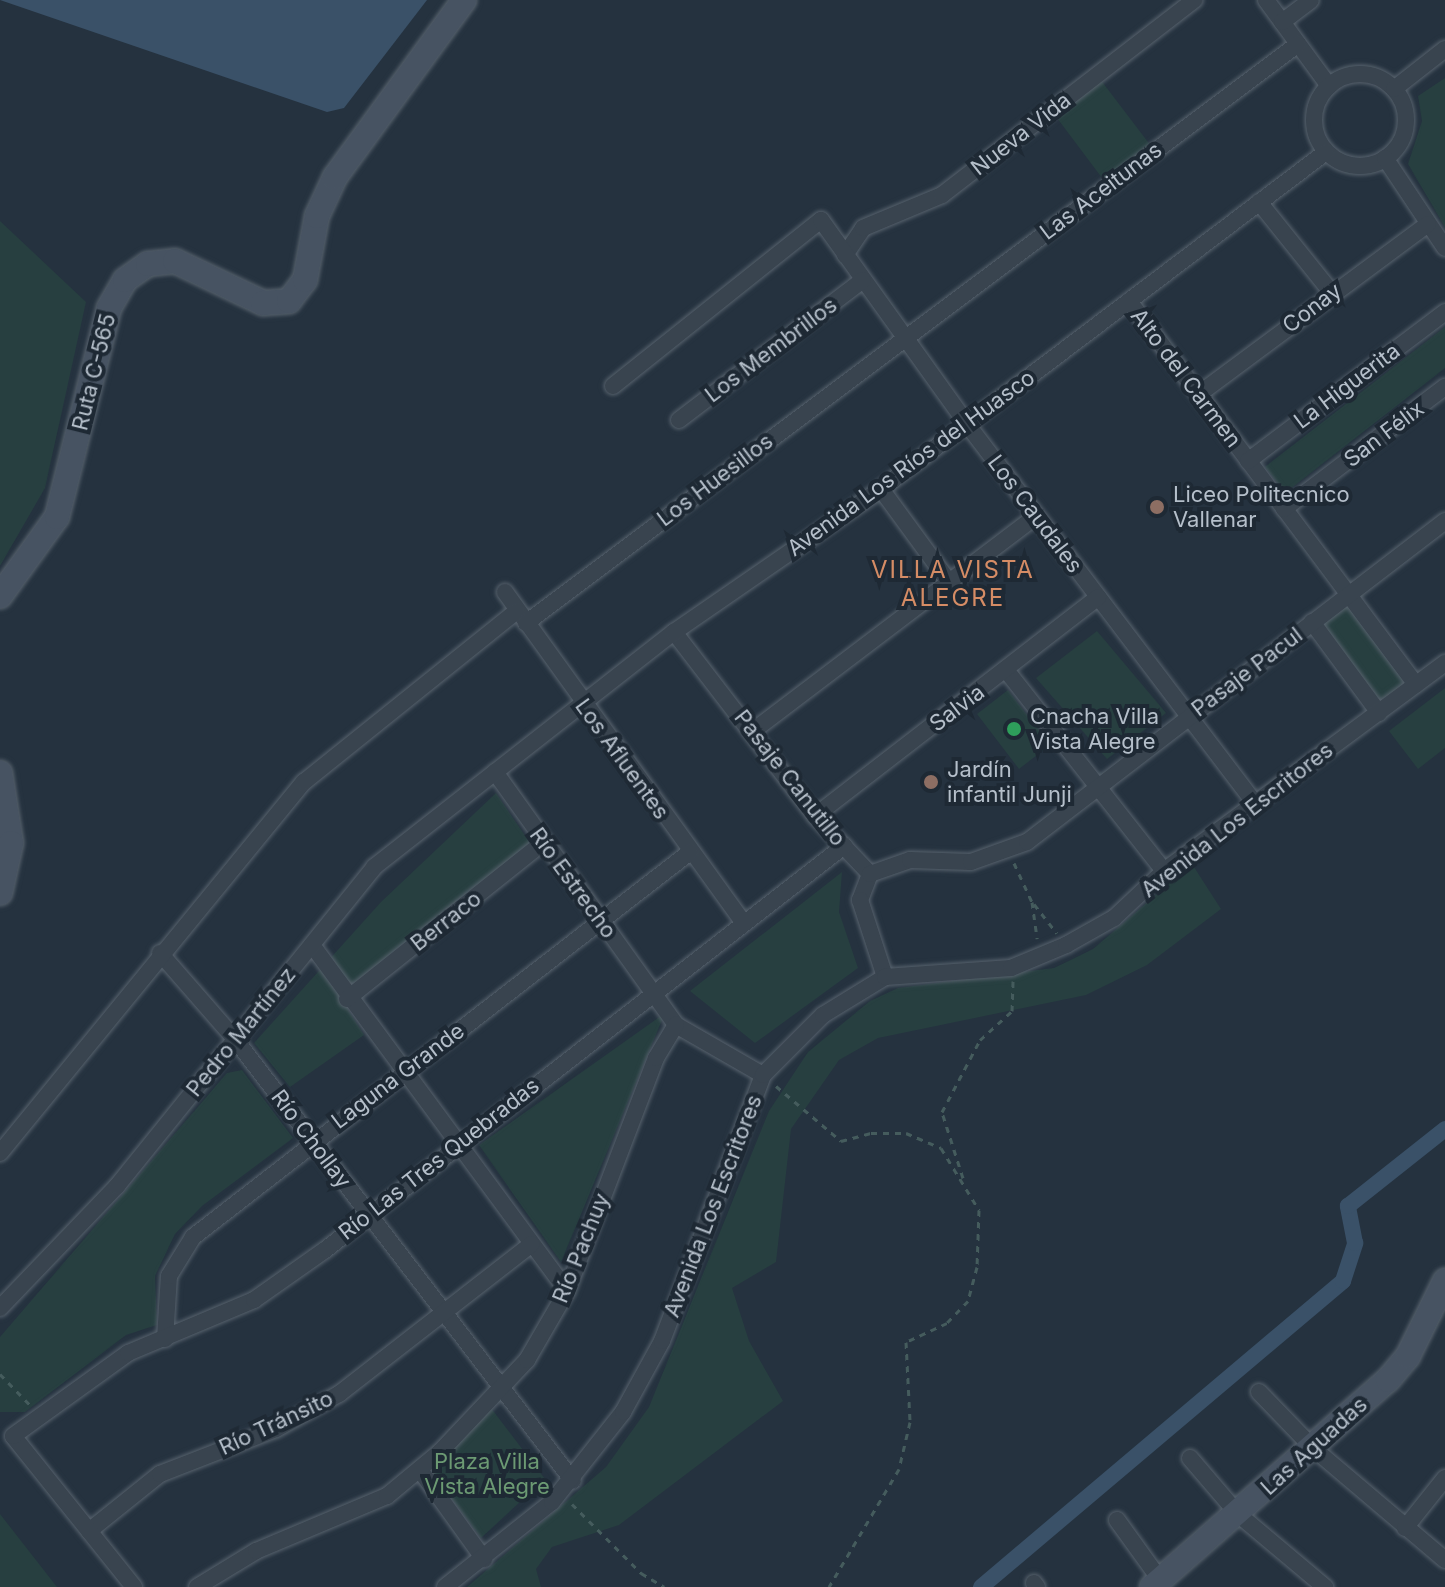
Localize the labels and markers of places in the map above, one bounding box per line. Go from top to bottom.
place label: Liceo Politecnico Vallenar [1173,481,1350,532]
marker: Liceo Politecnico Vallenar [1148,498,1166,516]
place label: Cnacha Villa Vista Alegre [1030,703,1159,754]
marker: Cnacha Villa Vista Alegre [1005,720,1023,738]
place label: Jardín infantil Junji [947,756,1072,808]
marker: Jardín infantil Junji [922,773,940,791]

